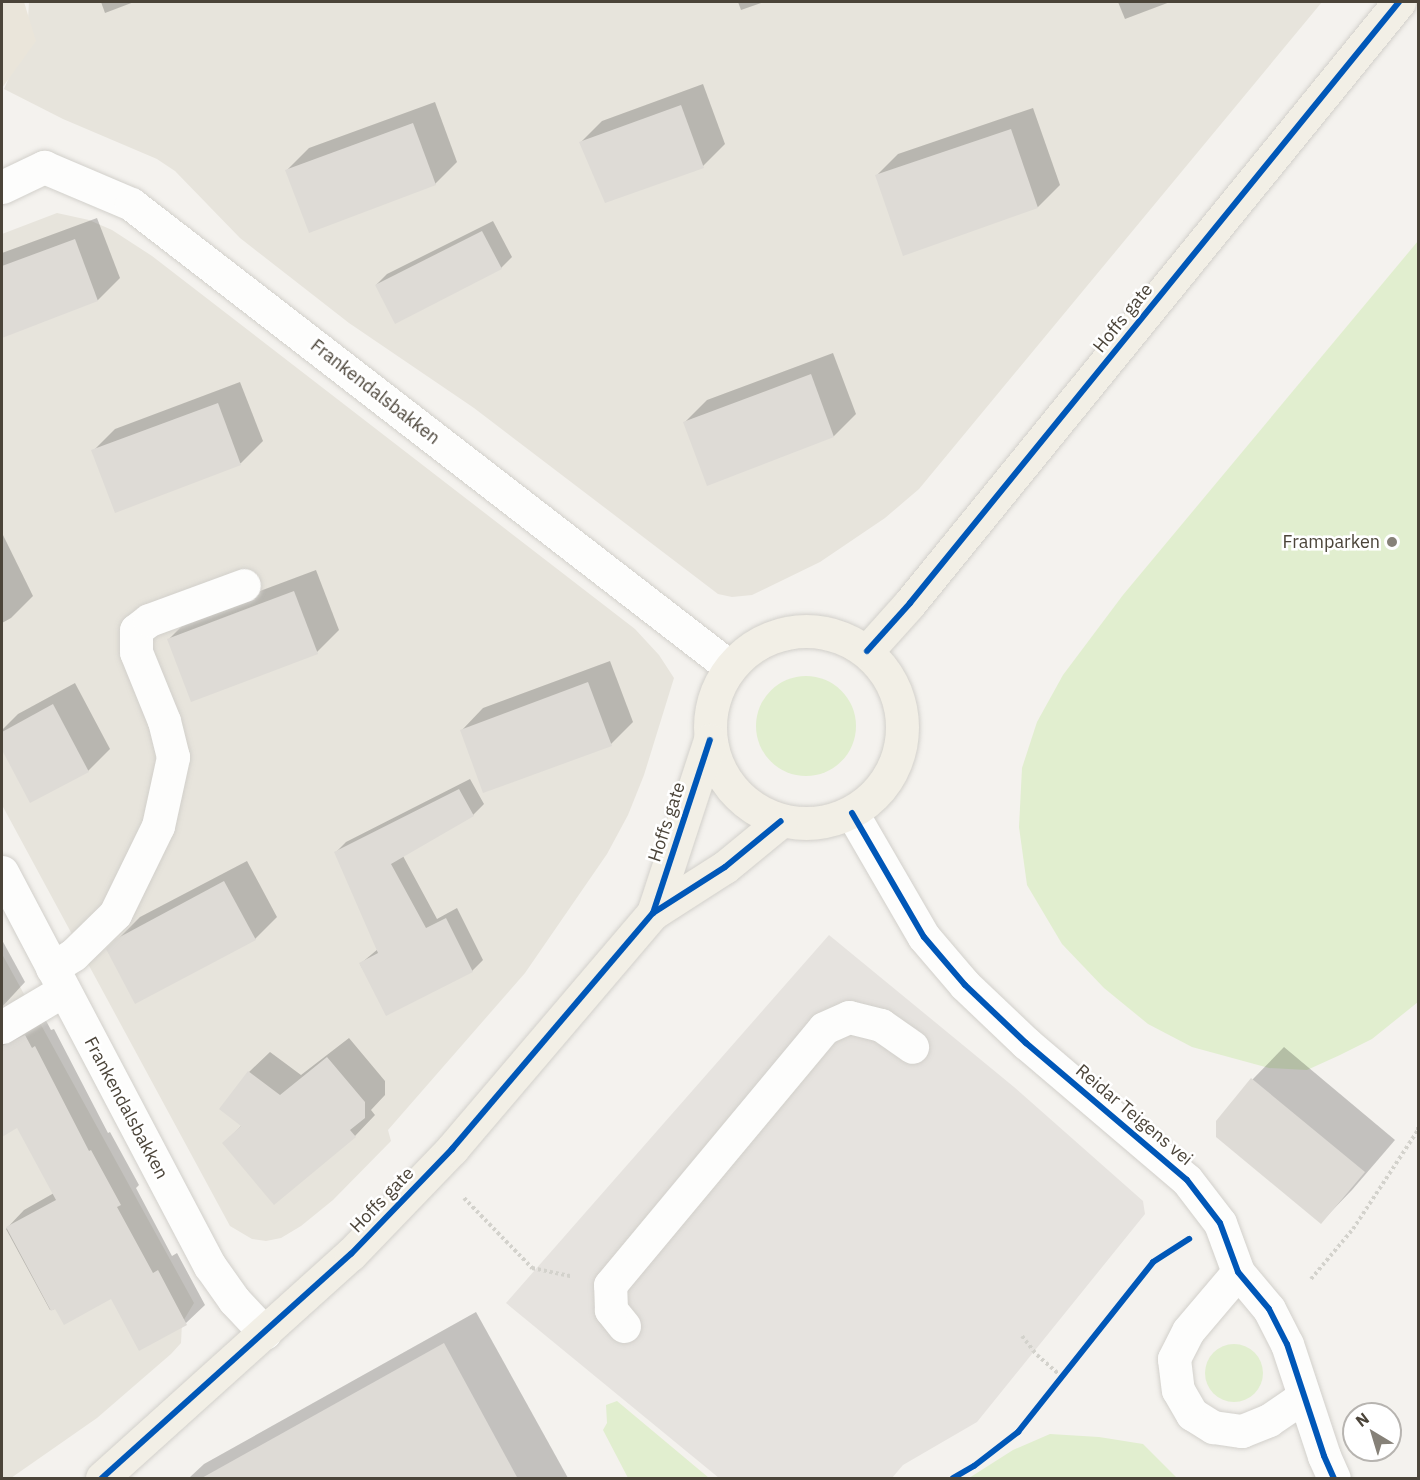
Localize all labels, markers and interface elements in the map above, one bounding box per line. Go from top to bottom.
street label: Hoffs gate [1089,279,1157,357]
street label: Frankendalsbakken [306,335,444,449]
place label: Framparken [1282,531,1380,553]
marker: Framparken [1385,535,1399,549]
street label: Hoffs gate [644,779,690,865]
street label: Frankendalsbakken [79,1033,173,1183]
street label: Reidar Teigens vei [1071,1060,1197,1170]
street label: Hoffs gate [346,1163,418,1237]
north arrow [1342,1402,1402,1462]
text: N [1351,1408,1373,1431]

